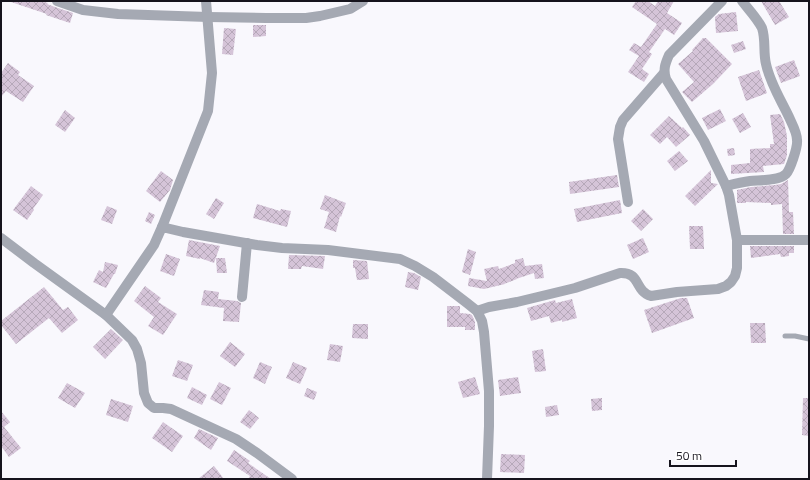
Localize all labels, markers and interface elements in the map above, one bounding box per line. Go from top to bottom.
scale bar [670,442,736,468]
text: 50 m [676,446,702,465]

